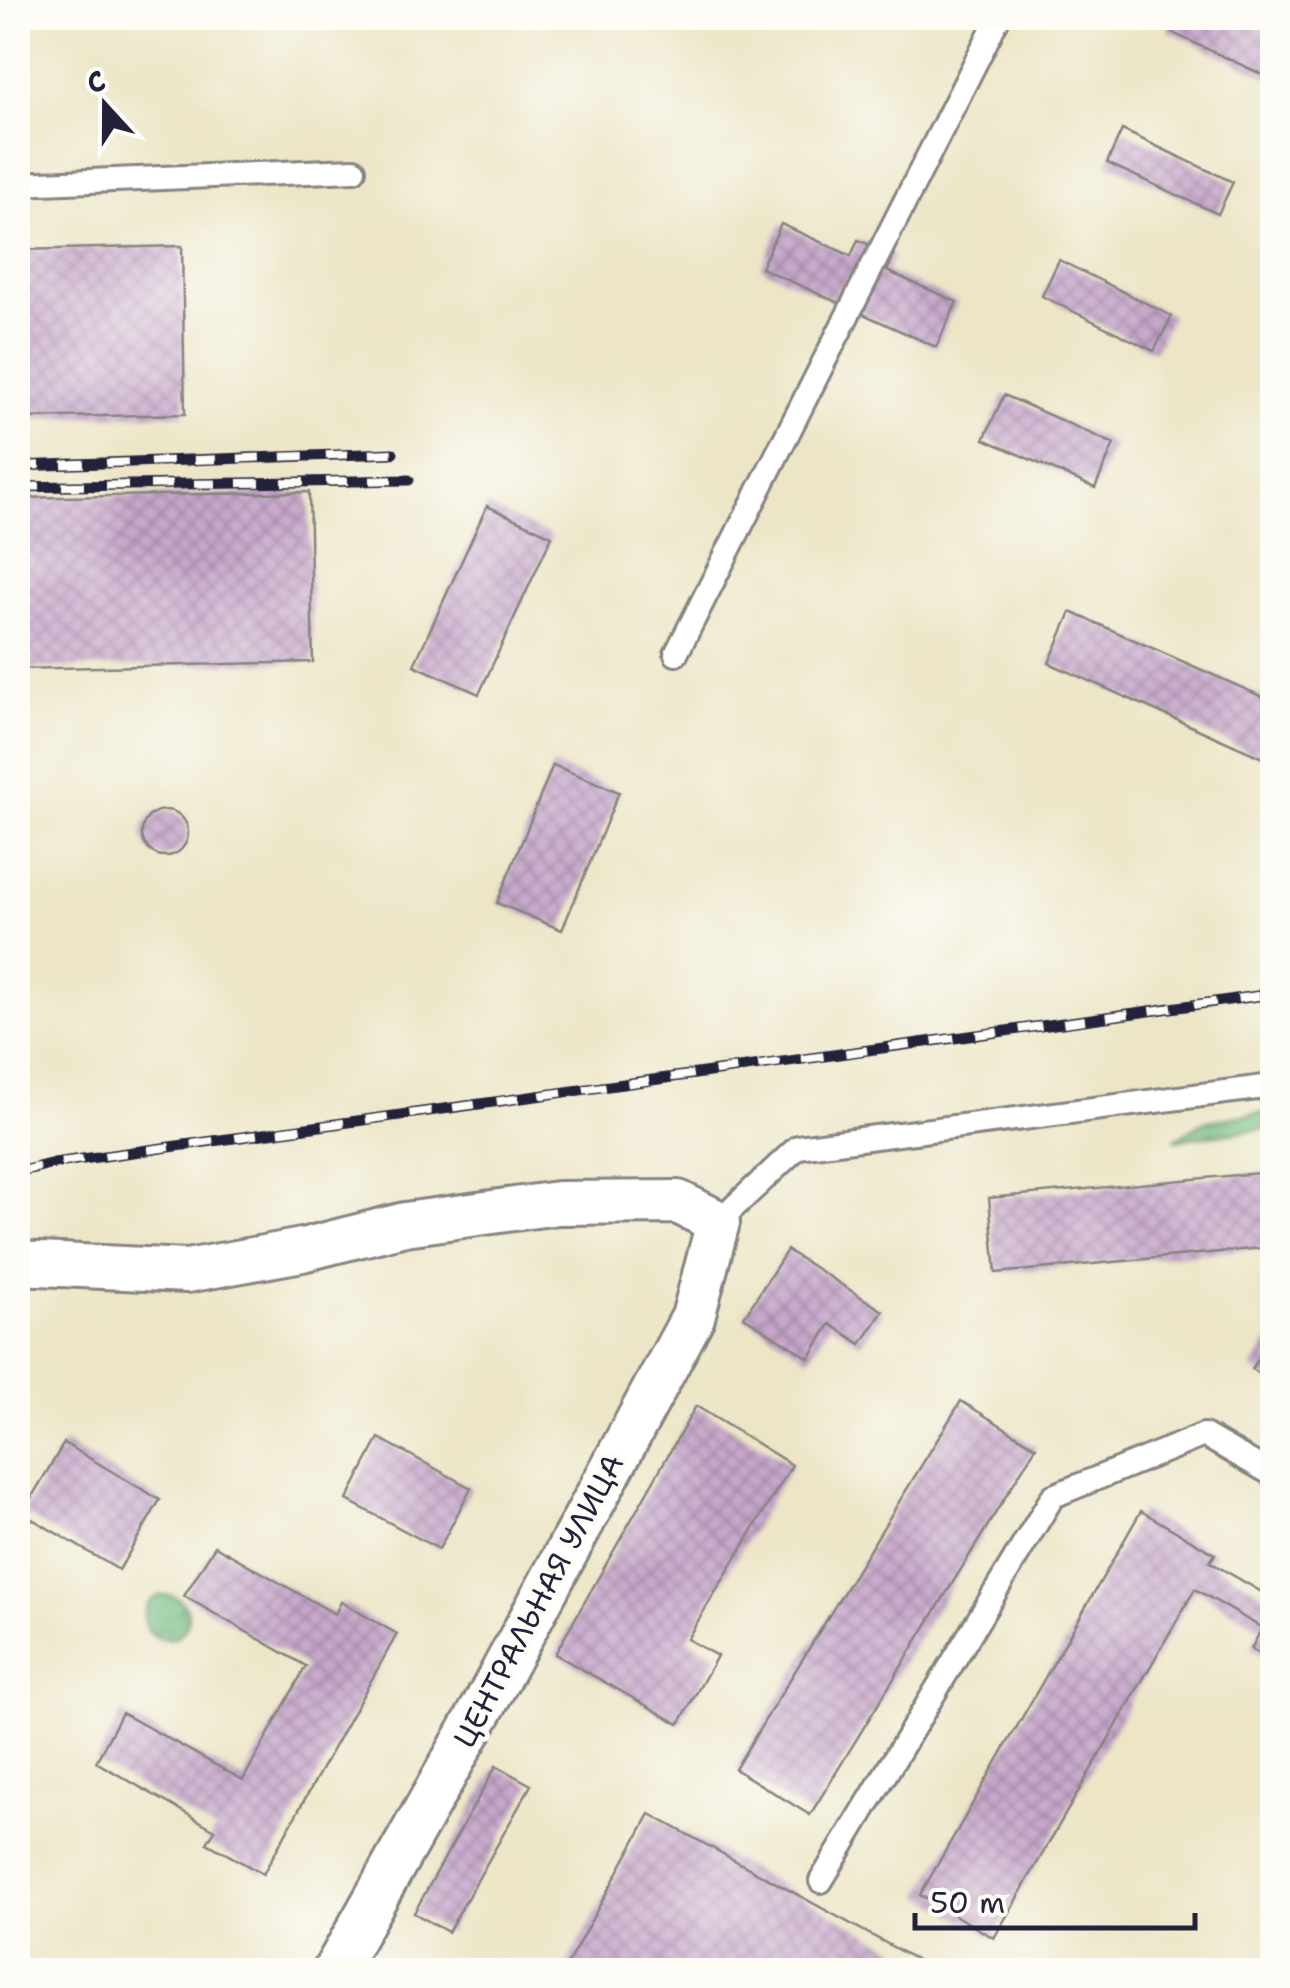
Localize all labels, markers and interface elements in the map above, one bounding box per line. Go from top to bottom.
north arrow [55,55,155,155]
text: С [81,61,111,102]
street label: ЦЕНТРАЛЬНАЯ УЛИЦА [444,1447,633,1755]
scale bar [915,1868,1195,1930]
text: 50 m [930,1882,1005,1923]

